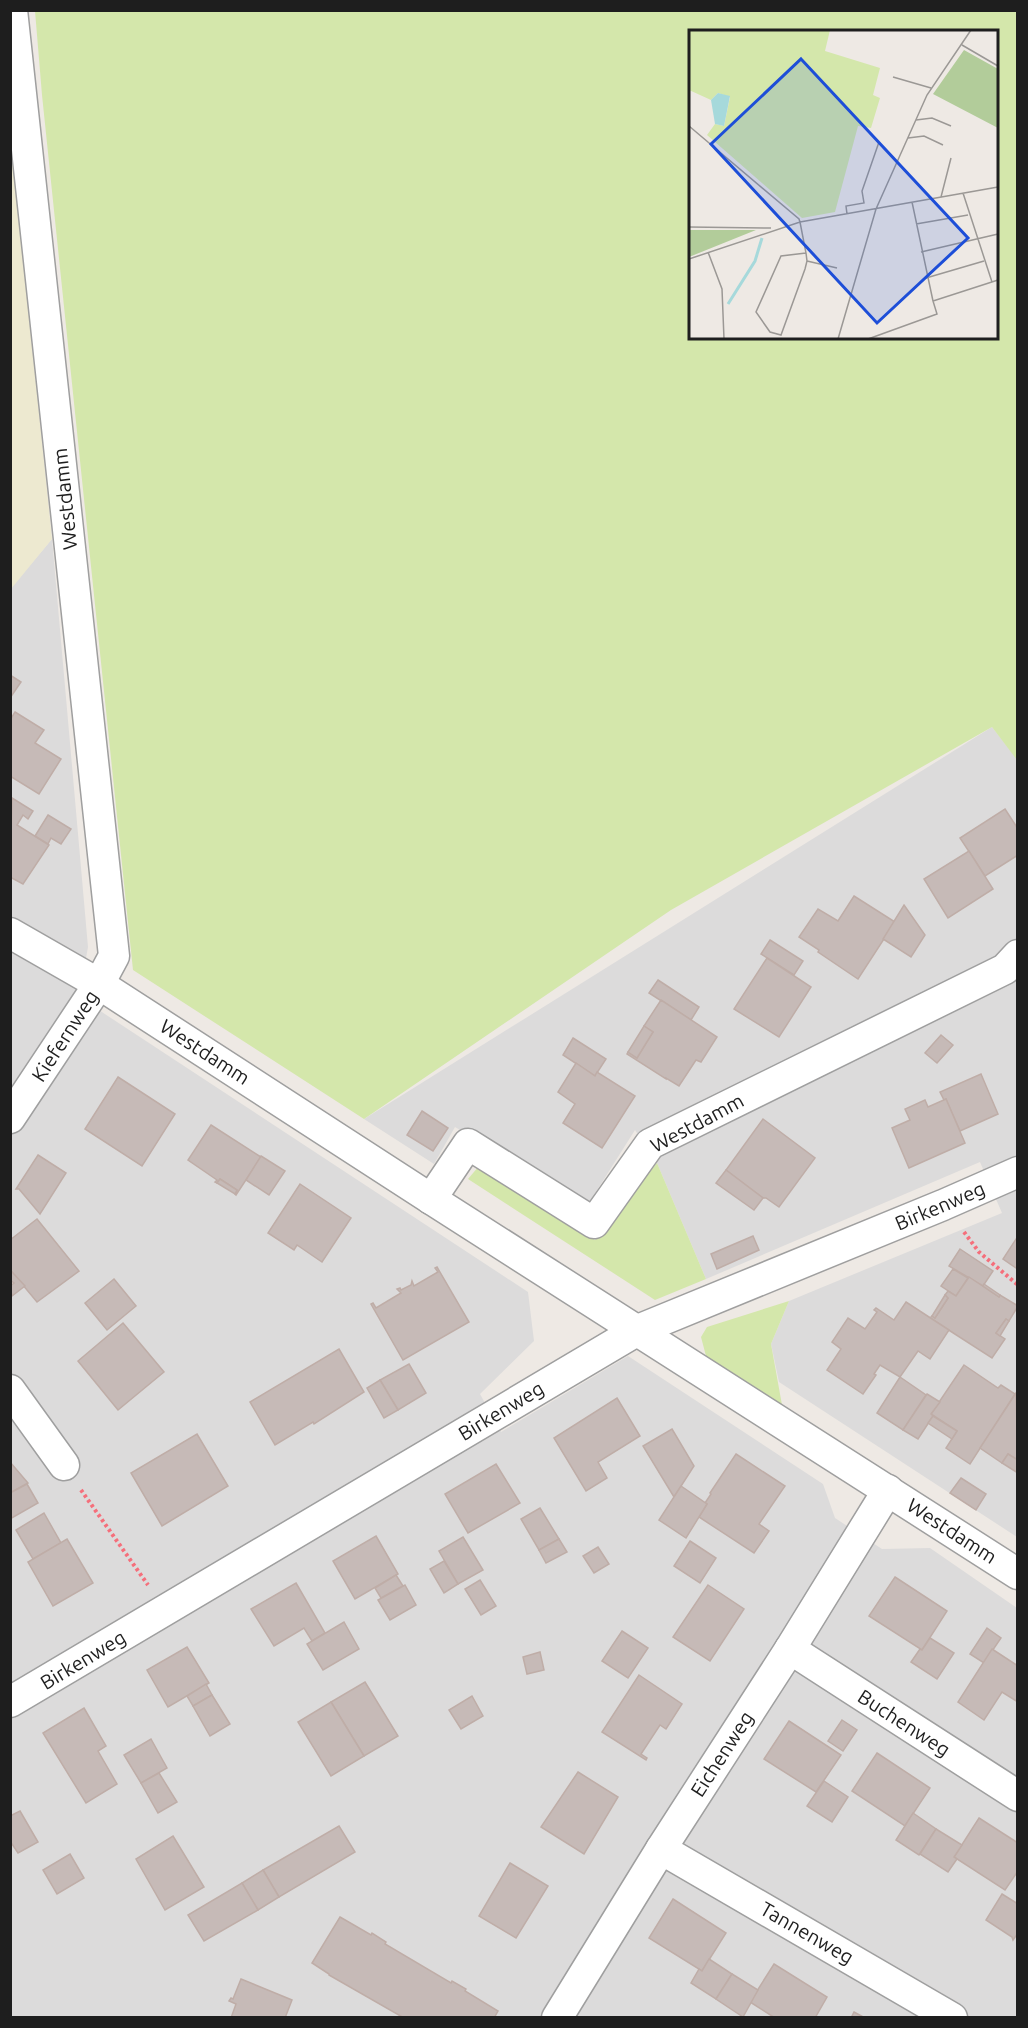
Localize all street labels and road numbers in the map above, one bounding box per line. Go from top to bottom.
street label: Westdamm [48,447,81,551]
street label: Kiefernweg [27,986,103,1086]
street label: Westdamm [156,1014,254,1089]
street label: Westdamm [646,1088,747,1157]
street label: Birkenweg [891,1176,988,1235]
street label: Birkenweg [454,1376,548,1445]
street label: Westdamm [903,1493,1001,1568]
street label: Birkenweg [36,1625,130,1694]
street label: Buchenweg [854,1684,955,1761]
street label: Eichenweg [685,1707,758,1801]
street label: Tannenweg [756,1897,858,1969]

